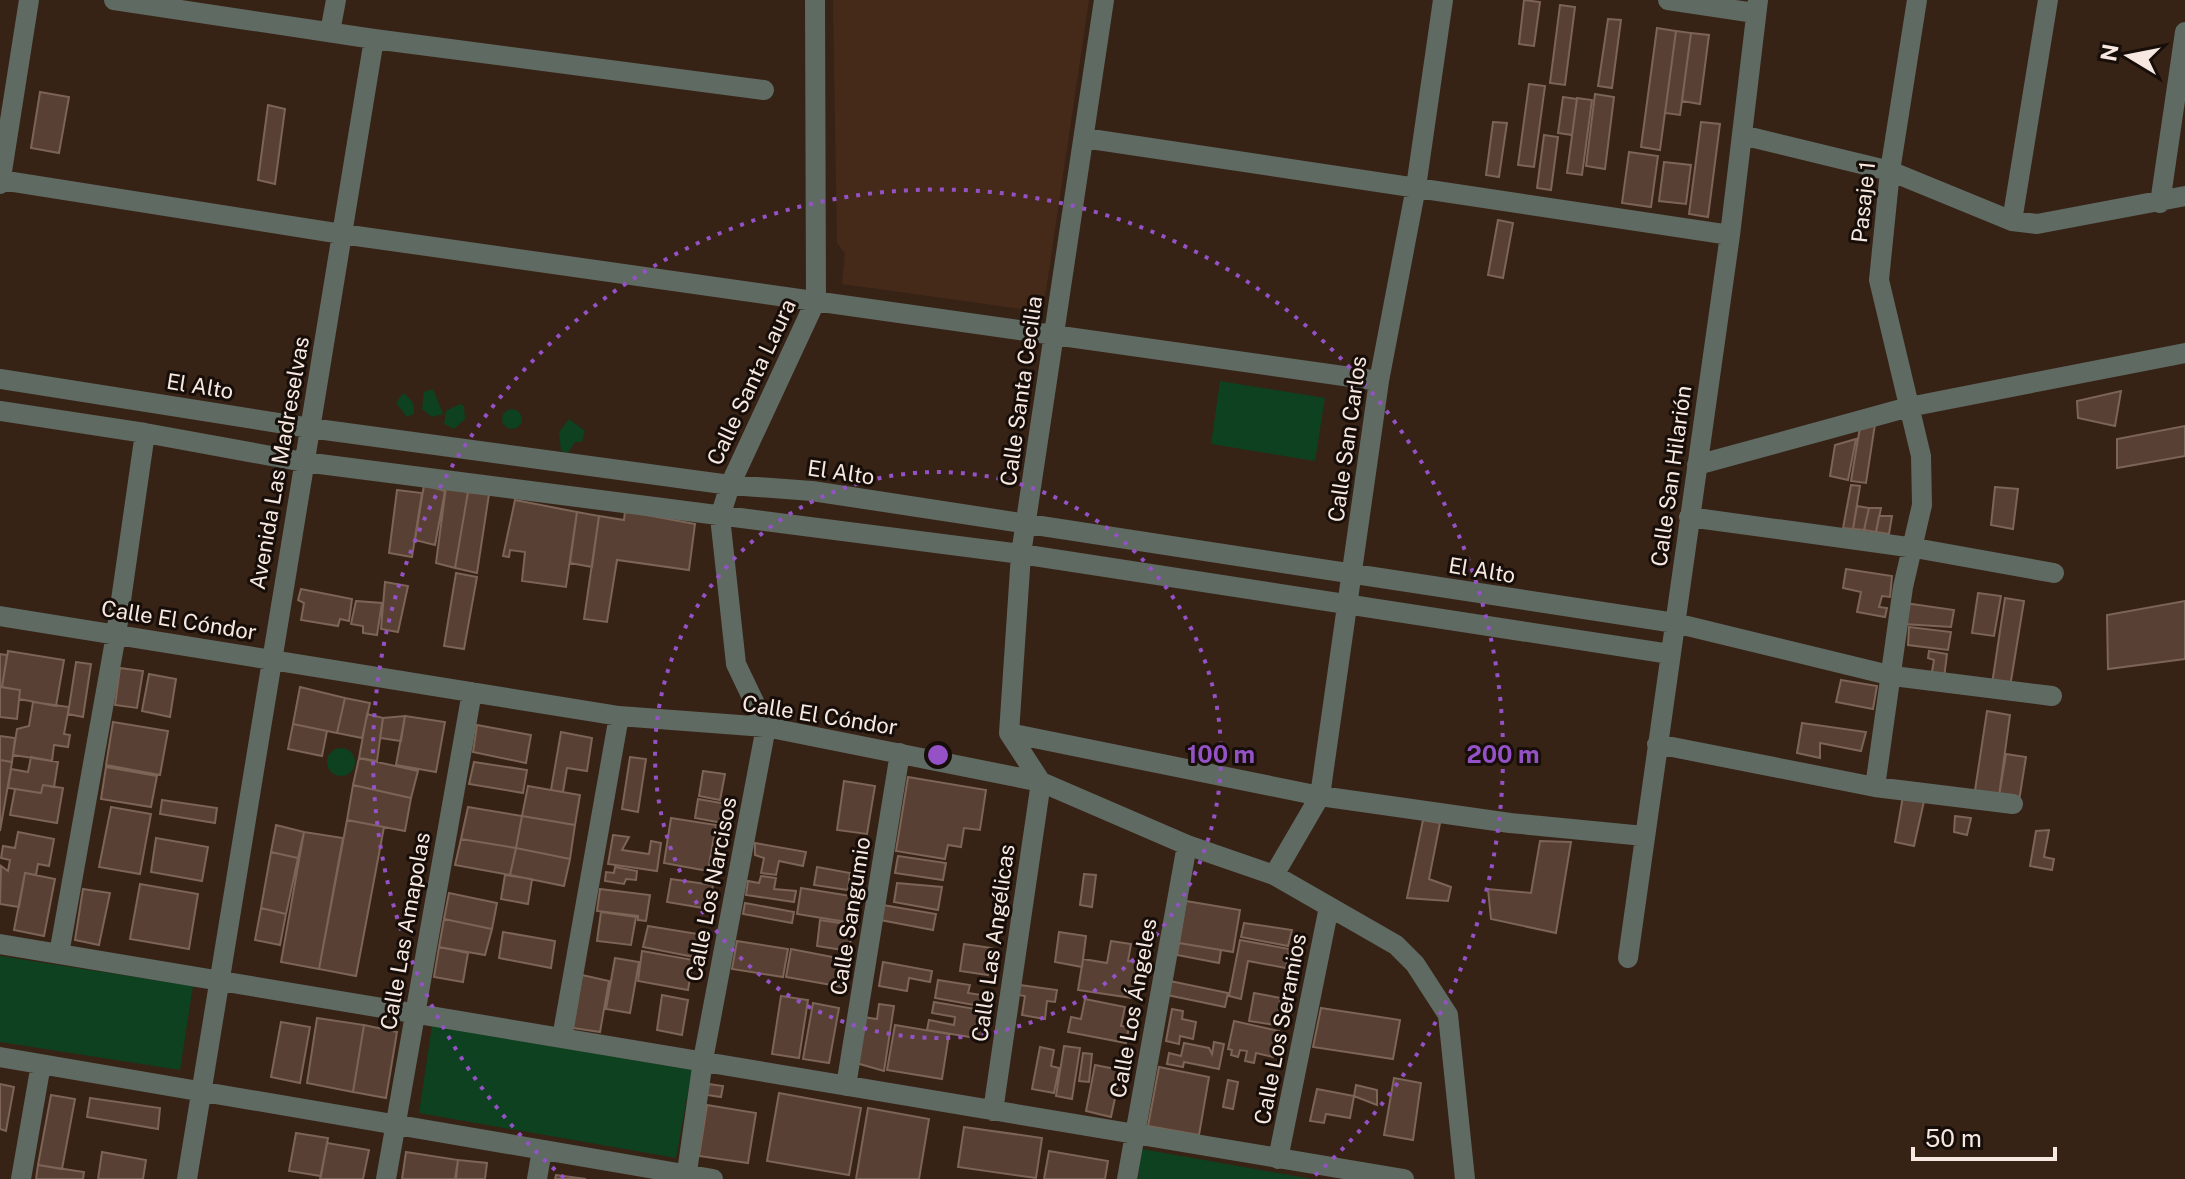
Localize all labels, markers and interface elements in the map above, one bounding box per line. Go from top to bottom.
north arrow [2089,16,2169,96]
text: N [2095,42,2124,63]
street label: Pasaje 1 [1846,160,1880,244]
street label: Calle Santa Cecilia [995,294,1047,488]
street label: Calle Santa Laura [701,295,801,469]
street label: Avenida Las Madreselvas [244,334,314,592]
street label: Calle San Carlos [1322,354,1372,524]
street label: El Alto [165,368,235,404]
street label: Calle San Hilarión [1645,384,1697,568]
street label: El Alto [806,454,876,490]
street label: El Alto [1447,552,1517,588]
street label: Calle El Cóndor [99,595,259,645]
street label: Calle El Cóndor [740,690,900,740]
text: 100 m [1187,740,1255,768]
text: 200 m [1466,740,1540,768]
centre of rings [924,741,952,769]
street label: Calle Los Narcisos [680,795,742,983]
street label: Calle Las Amapolas [375,830,435,1032]
street label: Calle Sangumio [825,835,875,997]
street label: Calle Las Angélicas [966,843,1020,1043]
street label: Calle Los Ángeles [1104,916,1162,1100]
street label: Calle Los Seramios [1249,931,1311,1127]
scale bar [1913,1111,2055,1161]
text: 50 m [1925,1124,1982,1152]

